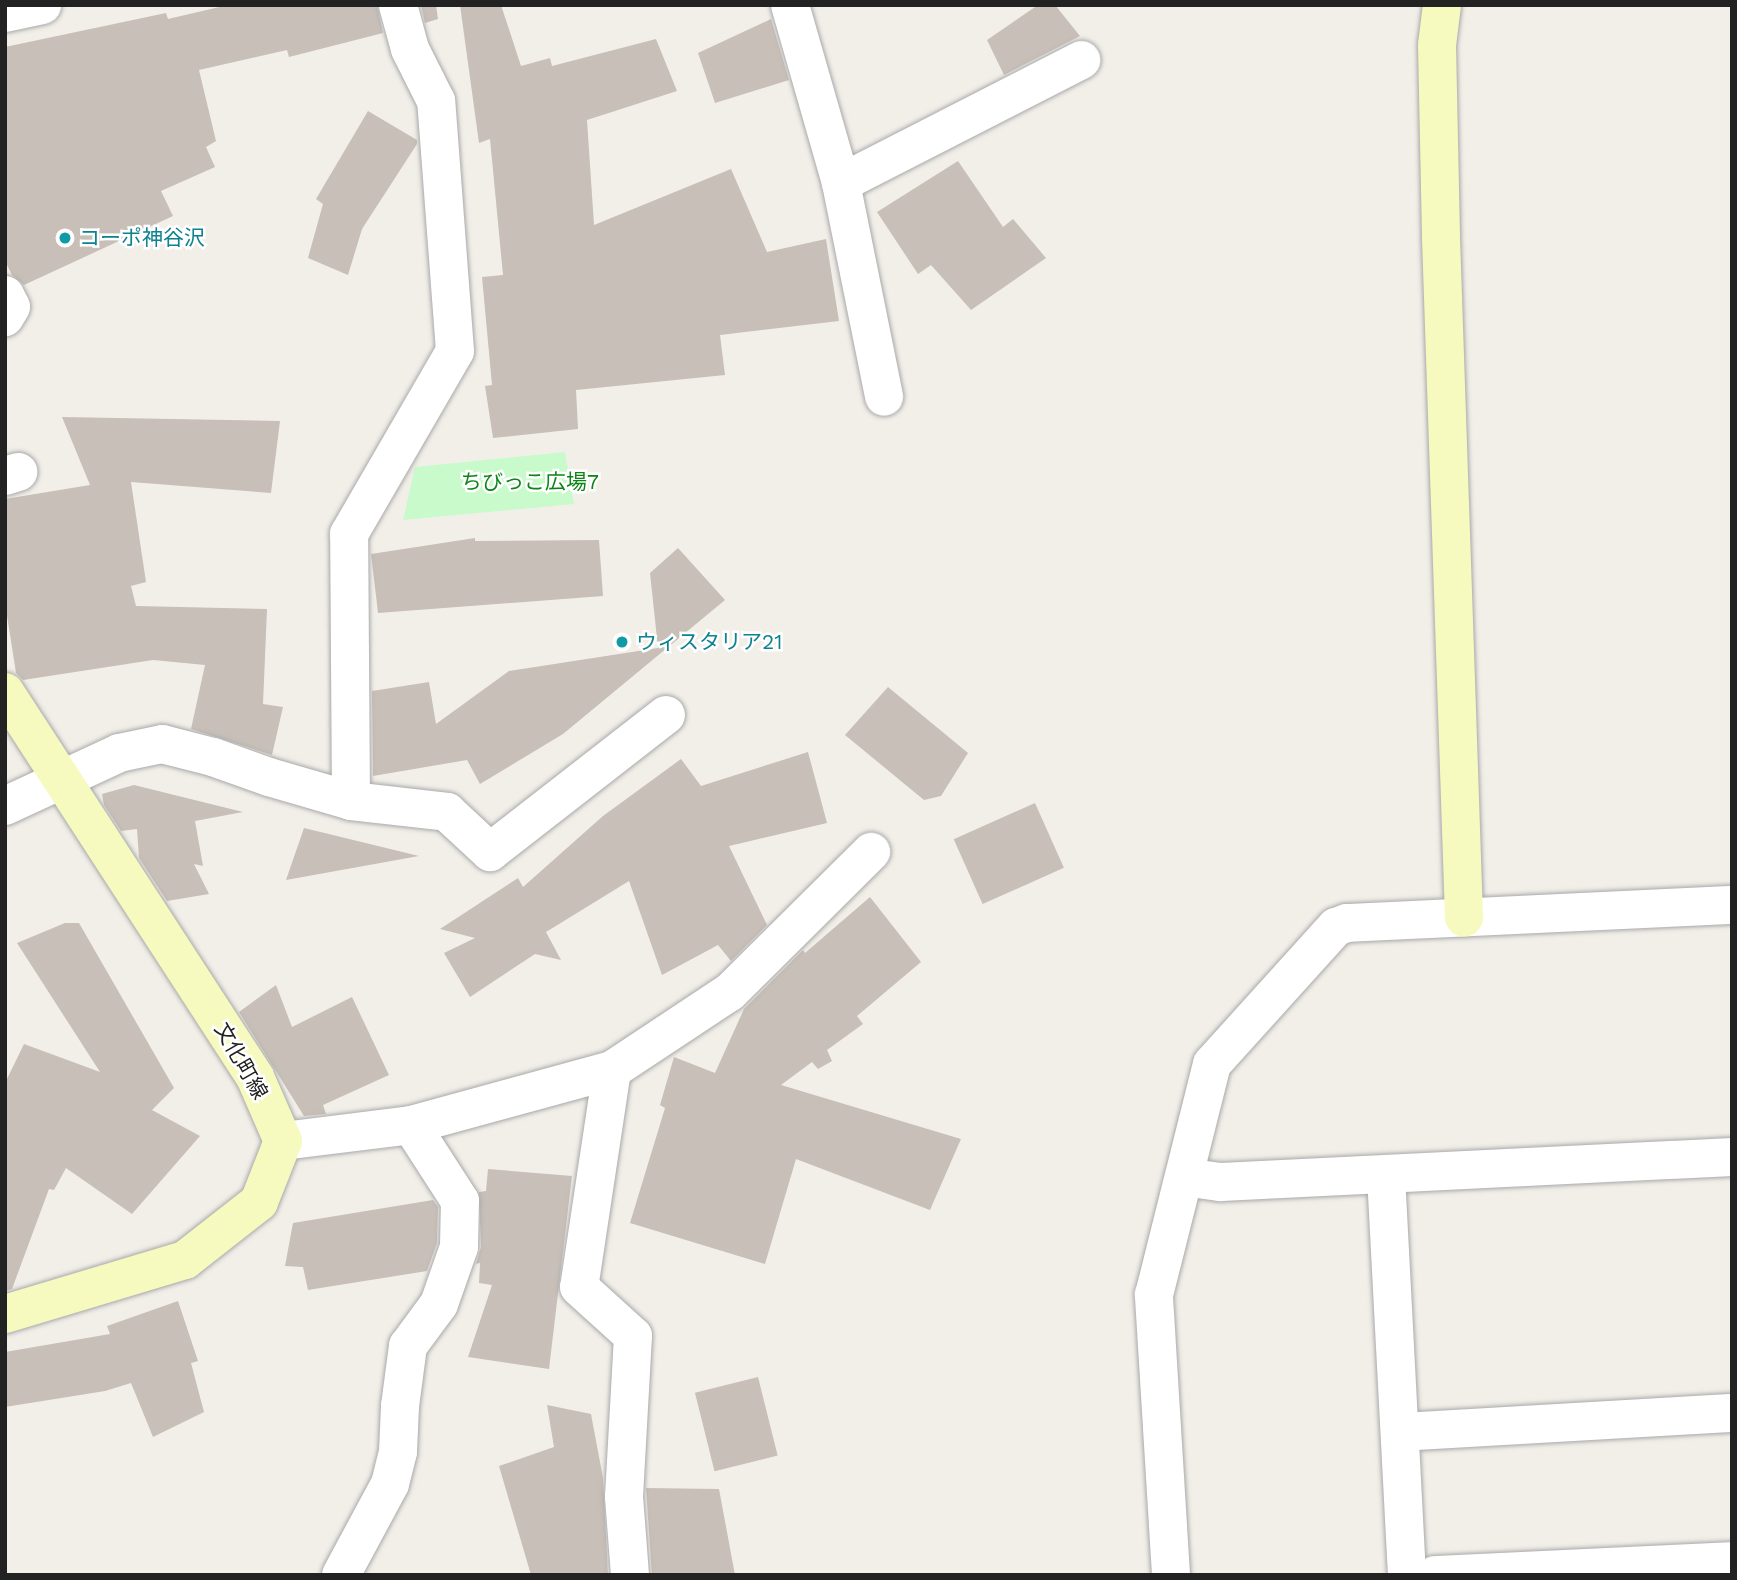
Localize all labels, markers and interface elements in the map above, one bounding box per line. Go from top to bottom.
place label: コーポ神谷沢 [79,225,205,251]
marker: コーポ神谷沢 [57,230,73,246]
park label: ちびっこ広場7 [461,469,599,495]
place label: ウィスタリア21 [636,629,782,655]
marker: ウィスタリア21 [614,634,630,650]
street label: 文化町線 [209,1018,273,1104]

